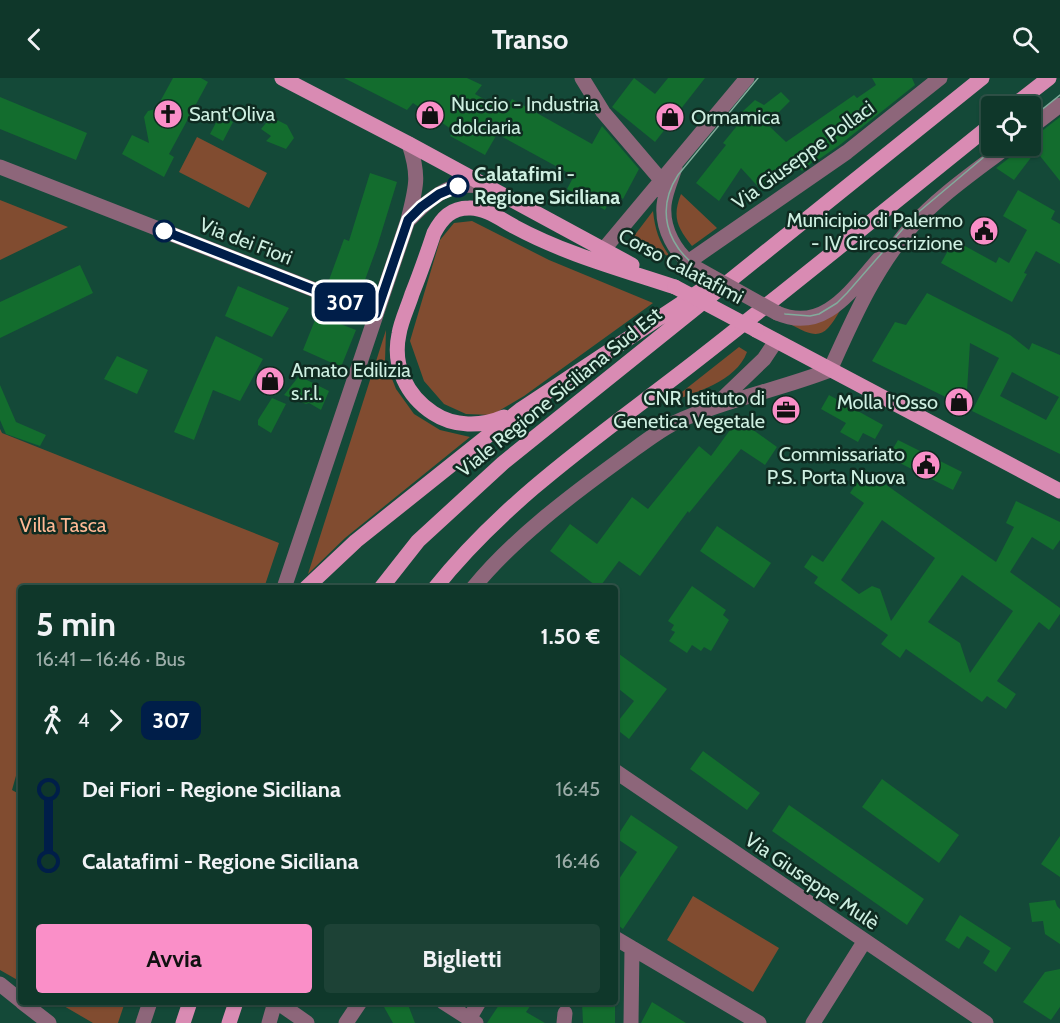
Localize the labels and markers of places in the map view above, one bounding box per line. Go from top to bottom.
place label: Nuccio - Industria dolciaria [451,92,599,139]
church icon: Sant'Oliva [152,98,184,130]
shop icon: Nuccio - Industria dolciaria [414,99,446,131]
shop icon: Ormamica [654,101,686,133]
place label: Sant'Oliva [189,102,275,126]
place label: Ormamica [691,105,781,129]
place label: Calatafimi - Regione Siciliana [474,162,620,209]
marker: Calatafimi - Regione Siciliana [447,175,469,197]
place label: Municipio di Palermo - IV Circoscrizione [787,208,963,255]
public building icon: Municipio di Palermo - IV Circoscrizione [968,215,1000,247]
unlabelled marker [153,220,175,242]
place label: Amato Edilizia s.r.l. [291,358,411,405]
shop icon: Amato Edilizia s.r.l. [254,365,286,397]
place label: CNR Istituto di Genetica Vegetale [613,386,765,433]
shop icon: Molla l'Osso [943,386,975,418]
place label: Molla l'Osso [837,390,938,414]
office icon: CNR Istituto di Genetica Vegetale [770,394,802,426]
place label: Commissariato P.S. Porta Nuova [767,442,905,489]
public building icon: Commissariato P.S. Porta Nuova [910,449,942,481]

